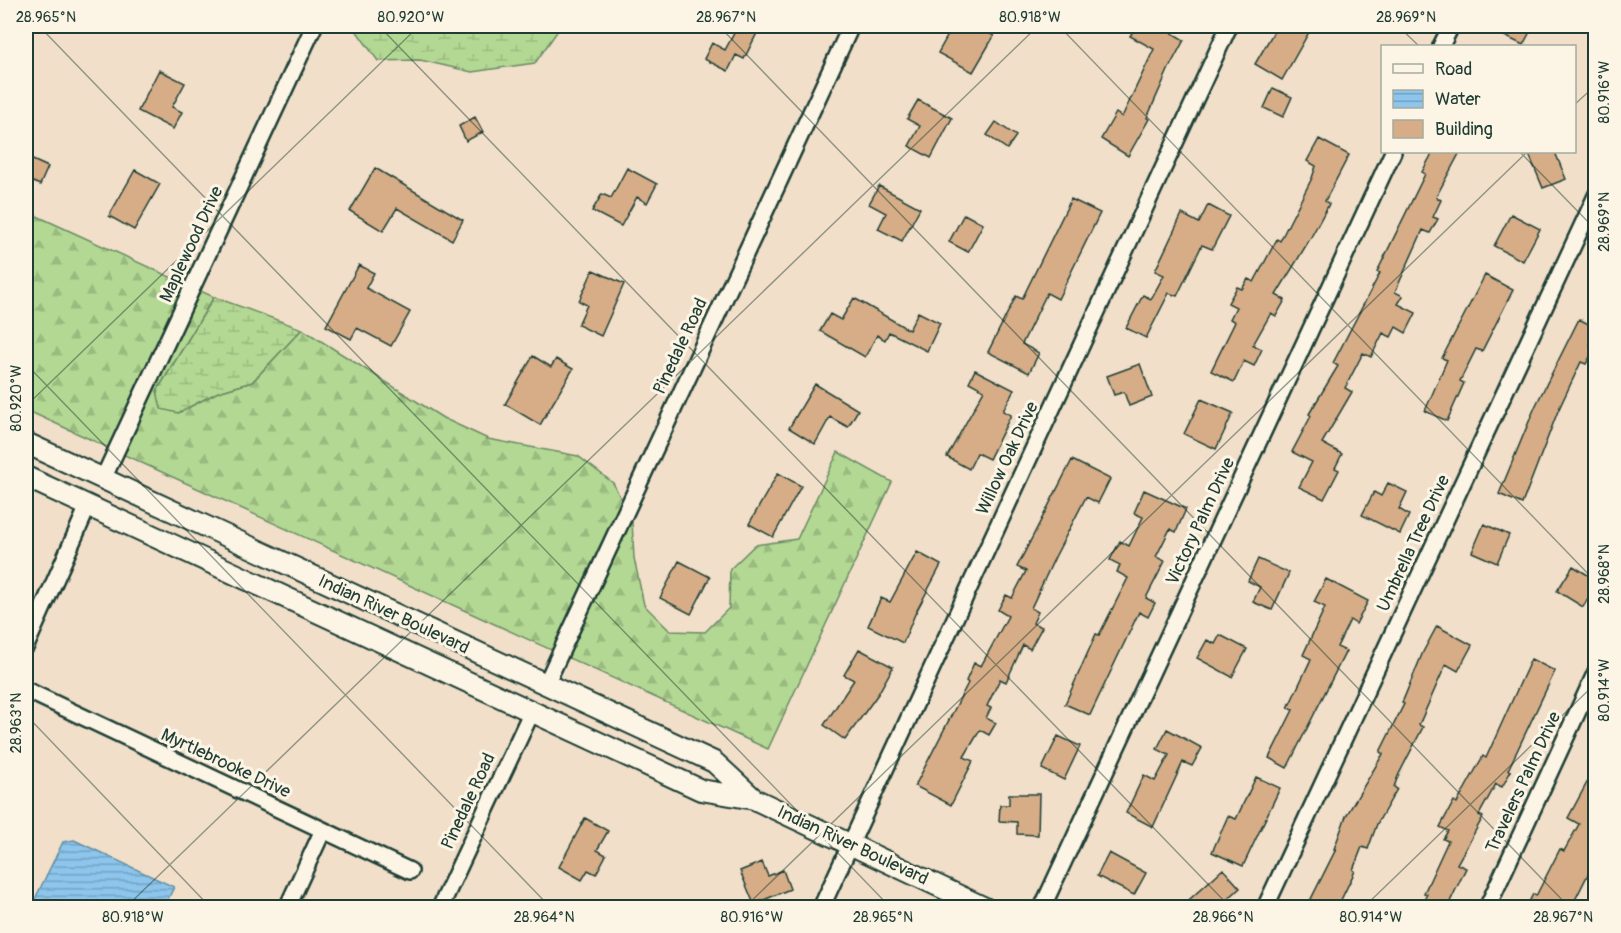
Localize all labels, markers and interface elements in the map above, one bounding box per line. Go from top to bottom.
text: 28.965°N [16,8,76,27]
text: 80.920°W [378,8,445,27]
text: 28.967°N [696,8,756,27]
text: 80.918°W [999,8,1061,27]
text: 28.969°N [1376,8,1436,27]
legend [1381,45,1576,153]
text: Road [1435,58,1472,81]
text: 80.916°W [1595,60,1614,123]
text: Water [1435,88,1481,111]
text: Building [1435,118,1493,141]
street label: Maplewood Drive [154,182,228,306]
text: 28.969°N [1595,192,1614,252]
street label: Pinedale Road [648,294,713,398]
text: 80.920°W [7,364,26,431]
street label: Willow Oak Drive [971,398,1044,519]
street label: Victory Palm Drive [1161,454,1240,589]
street label: Umbrella Tree Drive [1372,471,1455,615]
text: 28.968°N [1595,544,1614,604]
street label: Indian River Boulevard [315,569,473,660]
text: 80.914°W [1595,658,1614,721]
text: 28.963°N [7,693,26,753]
street label: Travelers Palm Drive [1481,708,1566,856]
street label: Myrtlebrooke Drive [157,723,294,804]
street label: Pinedale Road [436,749,501,853]
street label: Indian River Boulevard [774,800,932,891]
text: 80.918°W [102,908,164,927]
text: 28.964°N [513,908,575,927]
text: 80.916°W [721,908,784,927]
text: 28.965°N [853,908,913,927]
text: 28.966°N [1192,908,1254,927]
text: 80.914°W [1340,908,1403,927]
text: 28.967°N [1533,908,1593,927]

